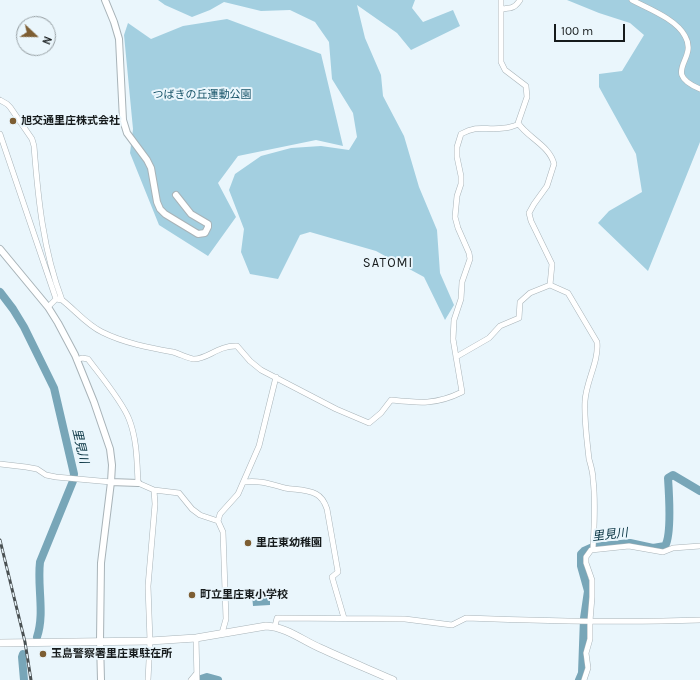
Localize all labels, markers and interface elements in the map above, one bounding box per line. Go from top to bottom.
north arrow [16,16,56,56]
scale bar [556,16,627,42]
text: 100 m [561,24,593,38]
text: N [39,34,54,46]
park label: つばきの丘運動公園 [153,88,251,102]
place label: 旭交通里庄株式会社 [21,114,120,128]
marker: 旭交通里庄株式会社 [8,116,18,126]
district label: SATOMI [363,255,413,271]
water label: 里見川 [69,427,91,465]
water label: 里見川 [591,526,629,544]
place label: 里庄東幼稚園 [256,536,322,550]
marker: 里庄東幼稚園 [243,538,253,548]
place label: 町立里庄東小学校 [200,588,288,602]
marker: 町立里庄東小学校 [187,590,197,600]
place label: 玉島警察署里庄東駐在所 [51,647,172,661]
marker: 玉島警察署里庄東駐在所 [38,649,48,659]

